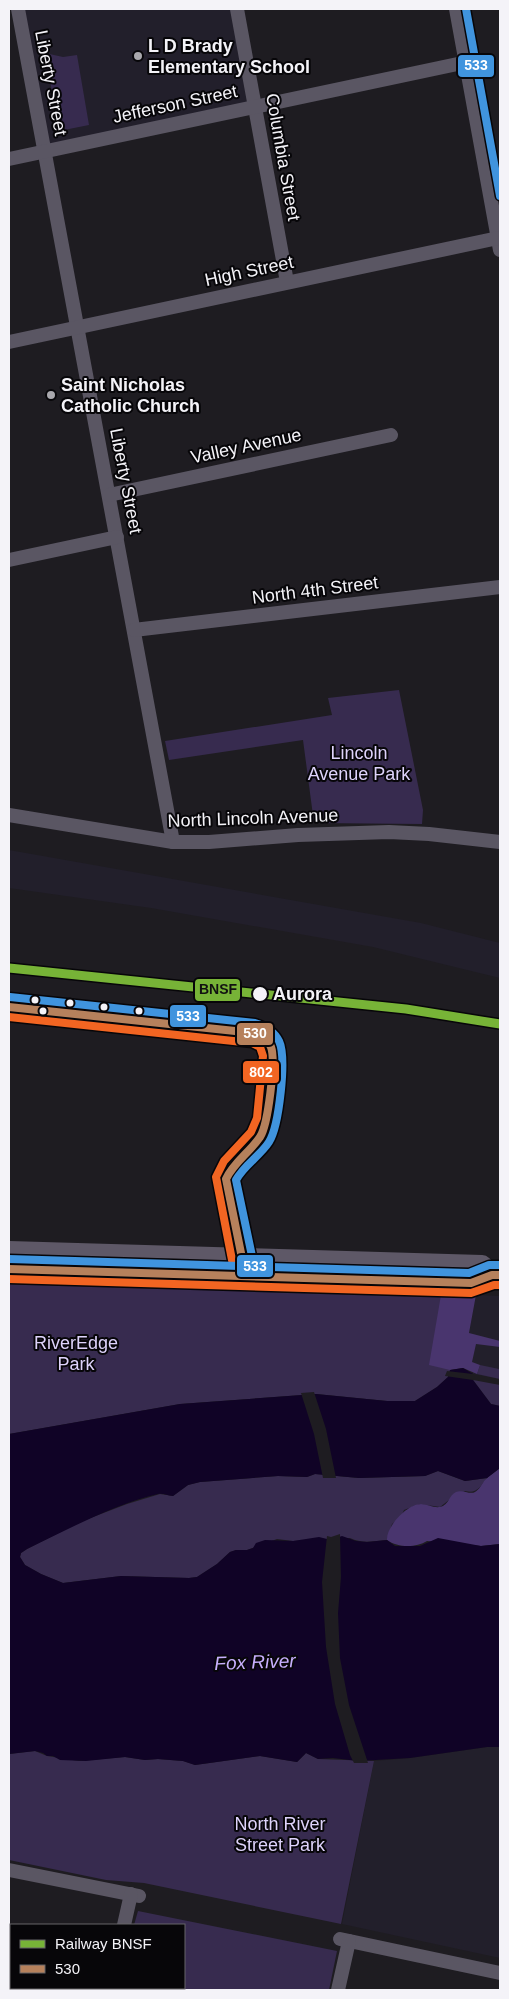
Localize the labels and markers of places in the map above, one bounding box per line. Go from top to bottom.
place label: L D Brady Elementary School [148,36,310,77]
marker: L D Brady Elementary School [132,50,144,62]
place label: Saint Nicholas Catholic Church [61,375,200,416]
marker: Saint Nicholas Catholic Church [45,389,57,401]
place label: Aurora [273,984,333,1004]
marker: Aurora [251,985,269,1003]
unlabelled marker [30,995,40,1005]
unlabelled marker [65,998,75,1008]
unlabelled marker [99,1002,109,1012]
unlabelled marker [38,1006,48,1016]
unlabelled marker [134,1006,144,1016]

